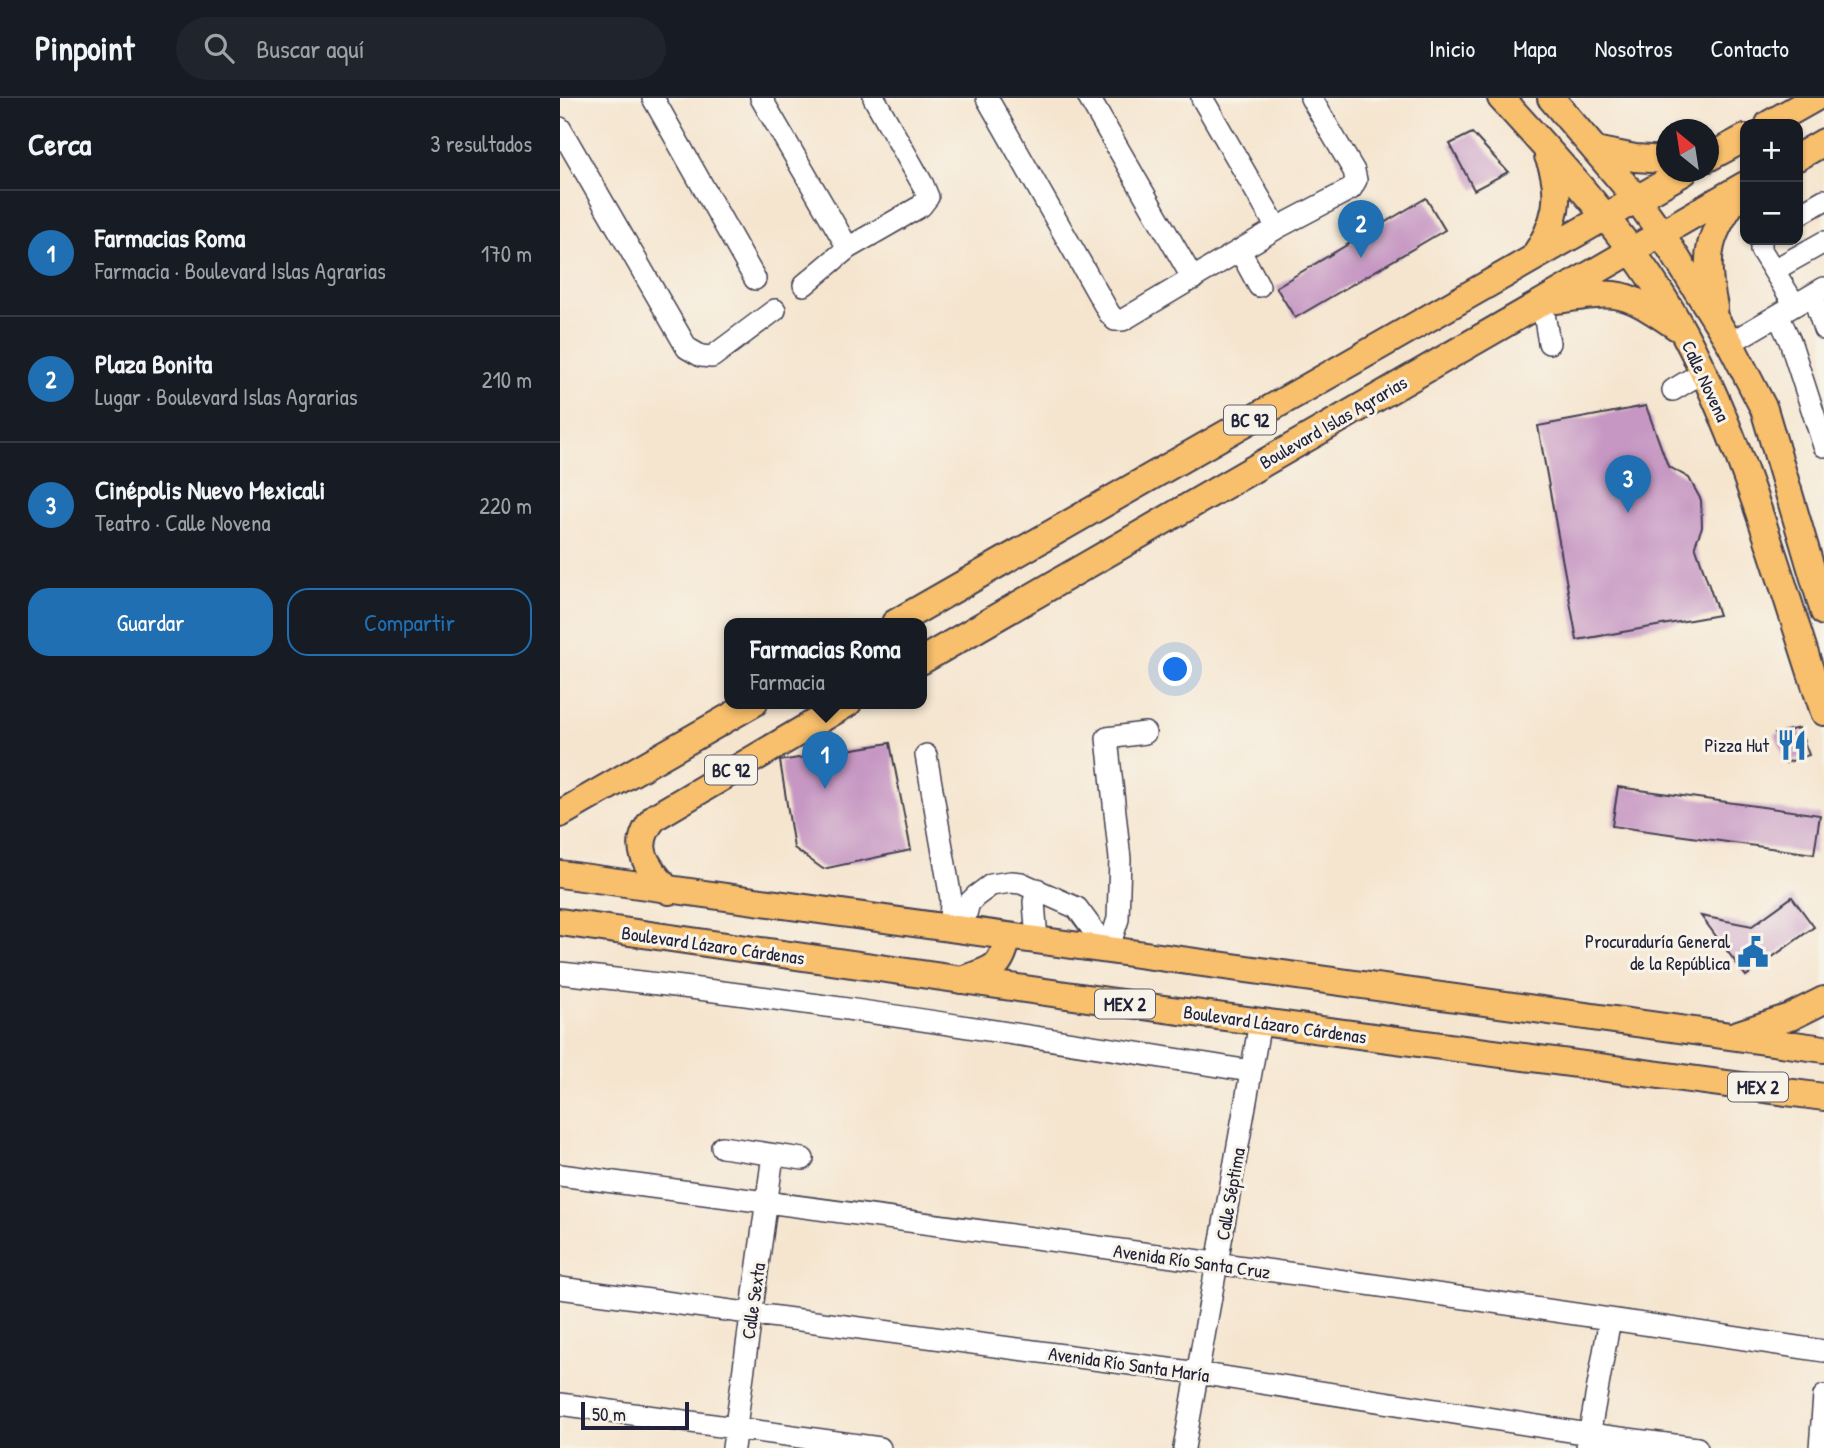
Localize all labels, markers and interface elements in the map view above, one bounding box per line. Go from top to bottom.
search box [176,17,666,80]
text: Pinpoint [35,26,134,70]
icon: search [200,29,238,67]
text: Buscar aquí [256,31,365,66]
text: Inicio [1429,32,1475,64]
text: Mapa [1513,32,1557,64]
text: Nosotros [1595,32,1672,64]
text: Contacto [1710,32,1789,64]
north arrow [1656,119,1719,182]
map controls [1740,119,1803,245]
button: + [1740,119,1803,182]
text: Cerca [28,124,91,164]
text: 3 resultados [430,128,532,159]
button: − [1740,182,1803,245]
pin: 2 [1338,200,1384,258]
text: Farmacias Roma [95,220,245,255]
text: 1 [47,238,55,269]
text: 170 m [481,238,532,269]
text: Farmacia · Boulevard Islas Agrarias [95,255,386,286]
street label: Calle Novena [1676,336,1736,426]
text: Plaza Bonita [95,346,212,381]
text: 2 [46,364,56,395]
text: 210 m [482,364,532,395]
street label: Boulevard Islas Agrarias [1254,369,1412,475]
text: Lugar · Boulevard Islas Agrarias [95,381,358,412]
road number: BC 92 [1224,406,1276,434]
pin: 3 [1605,455,1651,513]
text: Cinépolis Nuevo Mexicali [95,472,325,507]
text: 3 [46,490,56,521]
text: 220 m [479,490,532,521]
text: Teatro · Calle Novena [95,507,270,538]
button: Guardar [28,588,273,656]
button: Compartir [287,588,532,656]
popup [724,618,927,709]
text: Farmacias Roma [750,631,901,666]
your location [1158,652,1192,686]
text: Farmacia [750,666,825,697]
restaurant icon: Pizza Hut [1775,728,1809,762]
pin: 1 [802,731,848,789]
place label: Pizza Hut [1704,732,1769,758]
road number: BC 92 [705,756,757,784]
street label: Boulevard Lázaro Cárdenas [620,919,806,971]
place label: Procuraduría General de la República [1585,928,1731,976]
public building icon: Procuraduría General de la República [1736,935,1770,969]
road number: MEX 2 [1095,989,1155,1018]
street label: Boulevard Lázaro Cárdenas [1182,998,1368,1050]
road number: MEX 2 [1728,1072,1788,1102]
street label: Calle Séptima [1209,1145,1251,1242]
street label: Avenida Río Santa Cruz [1112,1237,1272,1285]
street label: Calle Sexta [735,1261,771,1341]
street label: Avenida Río Santa María [1047,1340,1212,1388]
scale bar [581,1399,690,1431]
text: 50 m [592,1401,626,1427]

